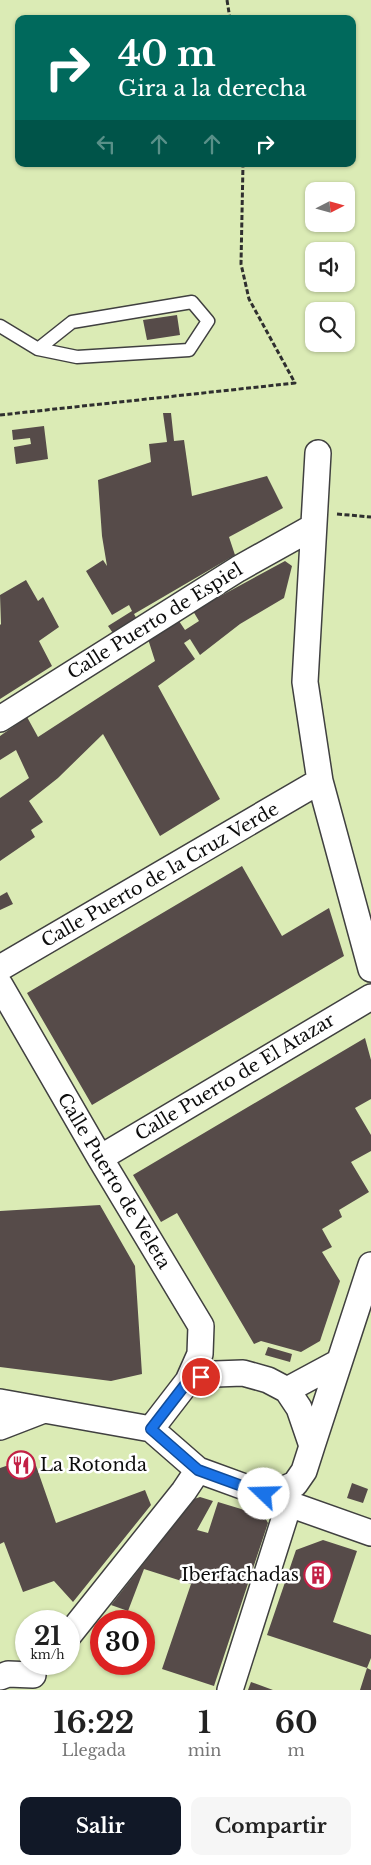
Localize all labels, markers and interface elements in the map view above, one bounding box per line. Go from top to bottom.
text: 40 m [118,32,216,75]
icon: right [35,35,100,100]
text: Gira a la derecha [118,75,307,102]
icon: left [92,130,120,158]
icon: ahead [145,130,173,158]
icon: ahead [198,130,226,158]
icon: right [251,130,279,158]
north arrow [305,182,355,232]
map controls [305,182,355,352]
button: sound [305,242,355,292]
button: search [305,302,355,352]
street label: Calle Puerto de Espiel [63,558,247,684]
street label: Calle Puerto de la Cruz Verde [37,798,283,952]
street label: Calle Puerto de El Atazar [131,1008,339,1145]
street label: Calle Puerto de Veleta [53,1089,175,1273]
pin [180,1356,222,1398]
icon: arrive [187,1363,215,1391]
restaurant icon: La Rotonda [6,1450,36,1480]
place label: La Rotonda [40,1454,147,1476]
position arrow [237,1467,289,1519]
building icon: Iberfachadas [303,1560,333,1590]
place label: Iberfachadas [181,1564,299,1586]
speed limit sign: 30 [90,1610,155,1675]
text: 21 [34,1621,61,1652]
text: km/h [30,1647,65,1662]
text: 16:22 [53,1704,134,1741]
text: 1 [198,1704,211,1741]
text: 60 [275,1704,318,1741]
text: Llegada [62,1740,126,1760]
text: min [188,1740,221,1760]
text: m [288,1740,305,1760]
button: Salir [20,1797,181,1855]
button: Compartir [191,1797,351,1855]

